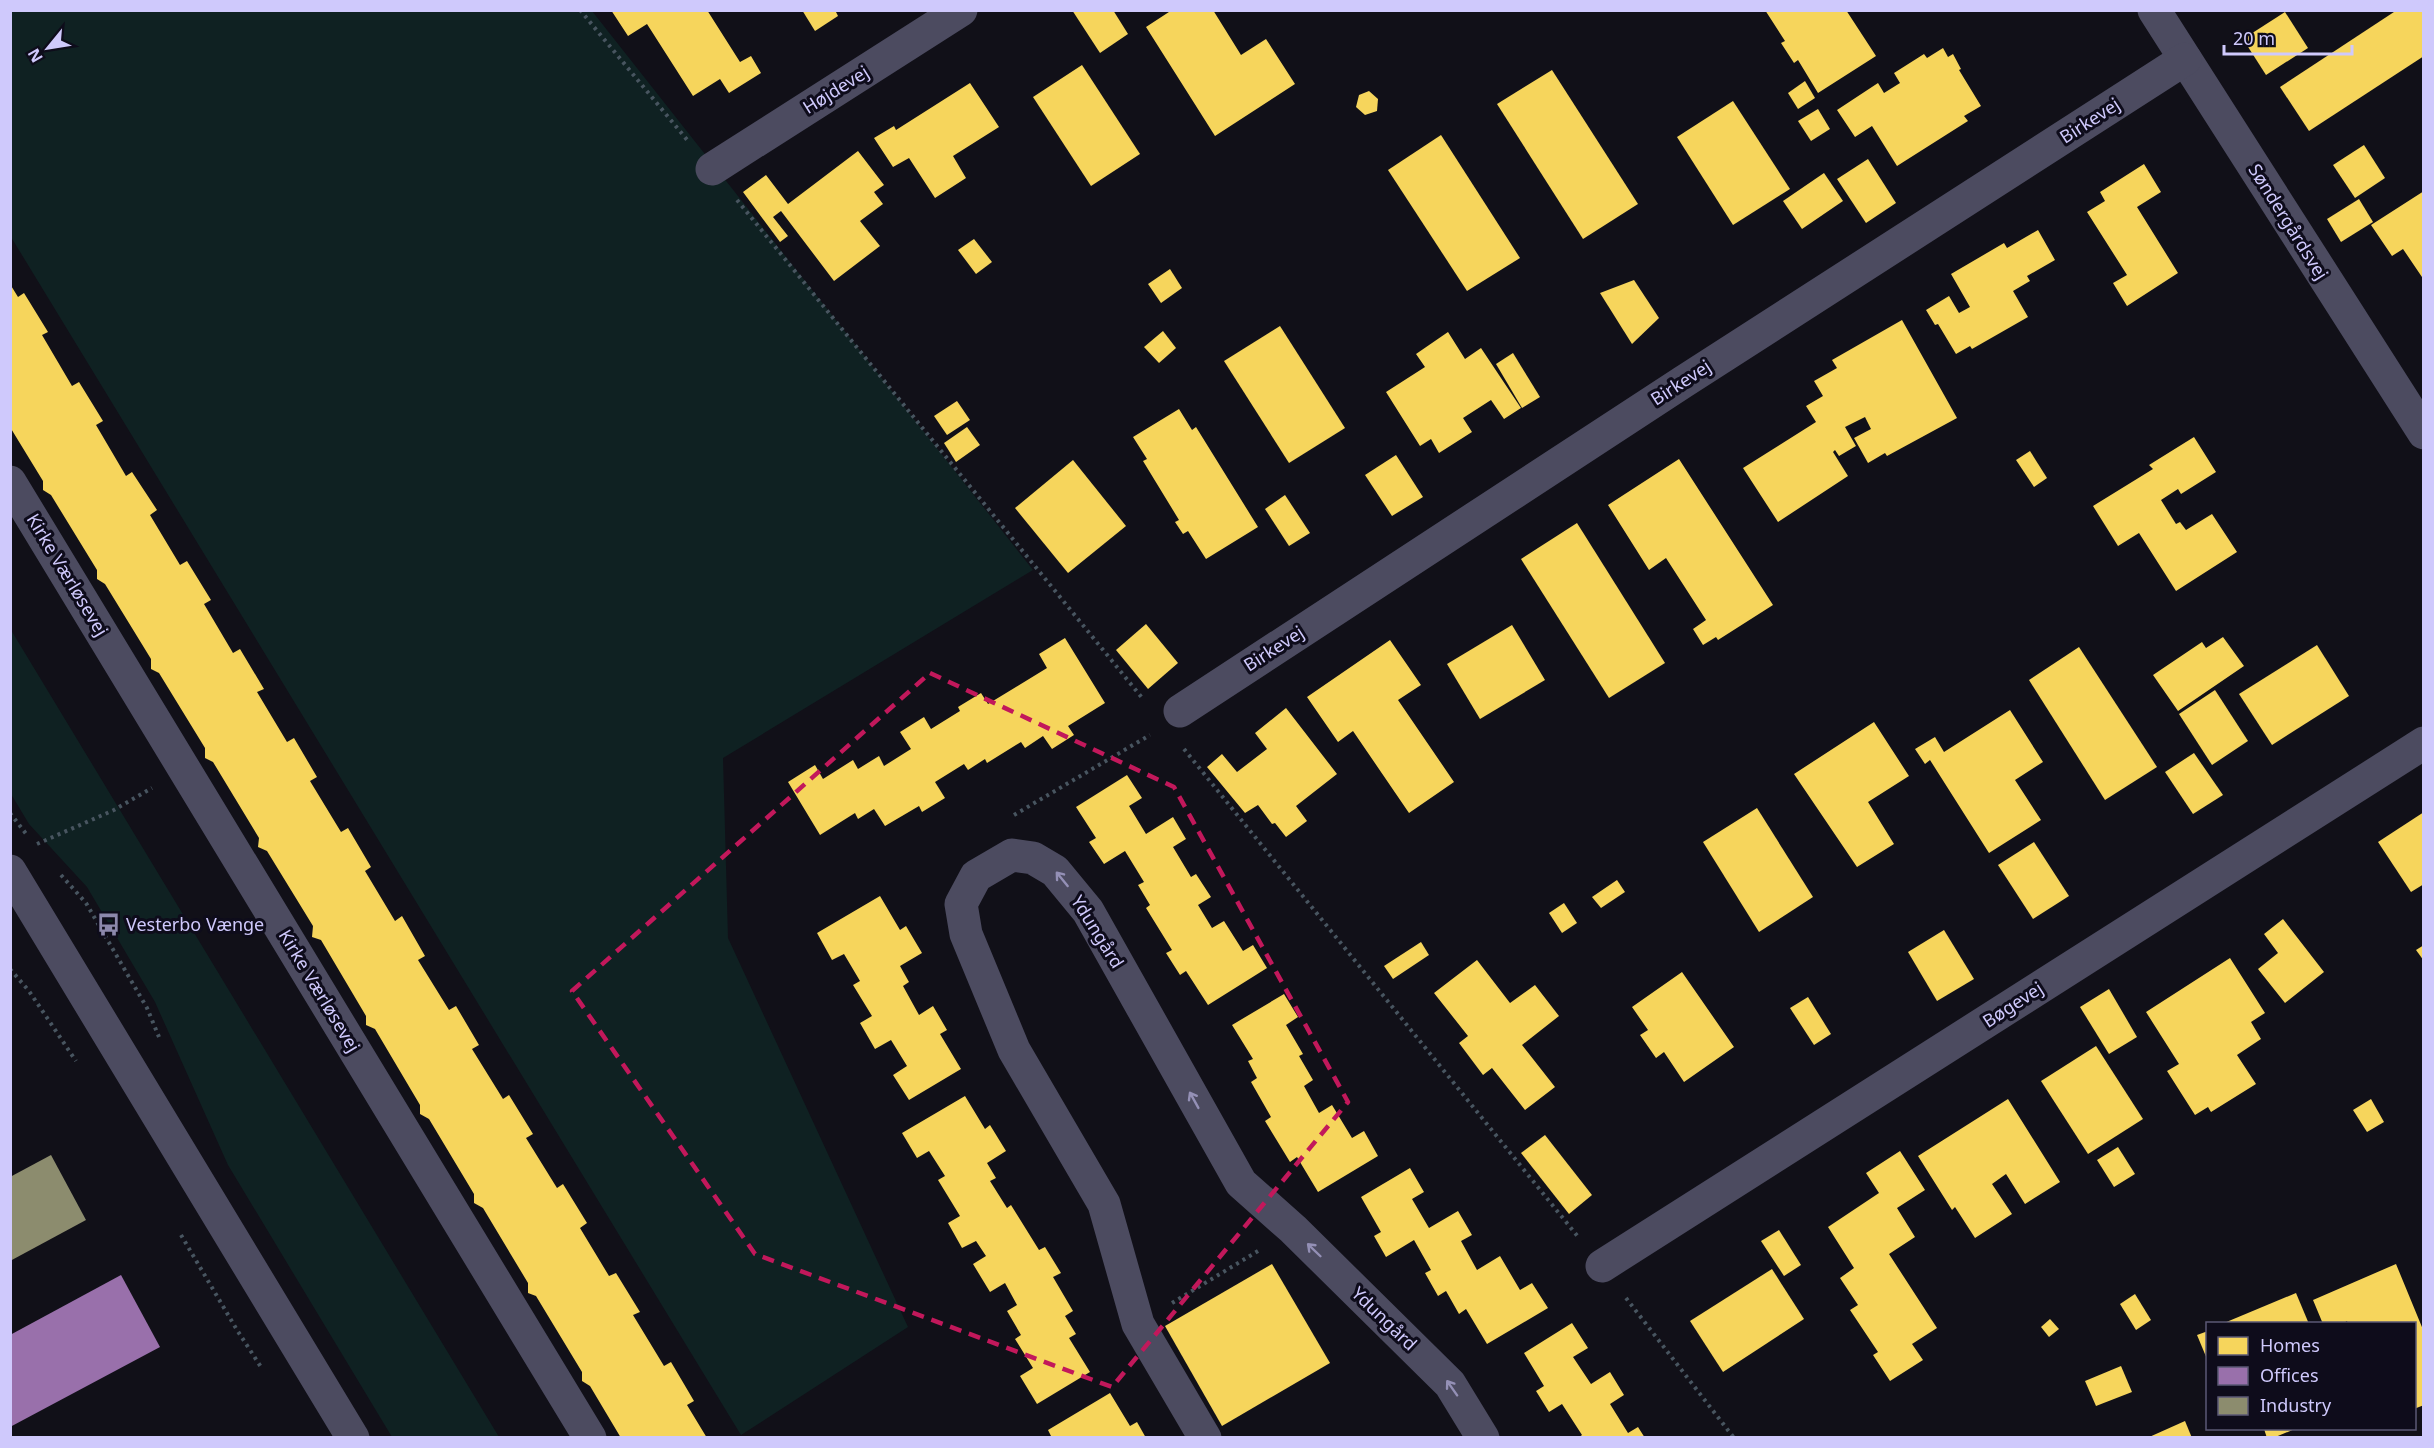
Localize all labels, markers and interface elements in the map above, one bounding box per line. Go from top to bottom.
north arrow [18,18,78,78]
scale bar [2224,18,2352,56]
text: 20 m [2233,26,2275,50]
text: N [22,44,48,67]
street label: Højdevej [798,59,873,119]
street label: Birkevej [2055,92,2124,149]
street label: Søndergårdsvej [2244,159,2334,284]
street label: Birkevej [1646,354,1715,411]
street label: Kirke Værløsevej [22,509,114,640]
street label: Birkevej [1239,620,1308,677]
one-way arrow [1055,871,1068,887]
street label: Ydungård [1066,890,1130,973]
bus stop icon: Vesterbo Vænge [95,912,121,938]
place label: Vesterbo Vænge [126,912,264,936]
street label: Kirke Værløsevej [274,925,366,1056]
street label: Bøgevej [1978,976,2047,1033]
one-way arrow [1188,1092,1200,1109]
one-way arrow [1307,1243,1322,1258]
street label: Ydungård [1347,1281,1422,1355]
legend [2206,1322,2416,1430]
text: Homes [2260,1333,2320,1357]
text: Offices [2260,1363,2319,1387]
one-way arrow [1446,1381,1458,1397]
text: Industry [2260,1393,2332,1417]

